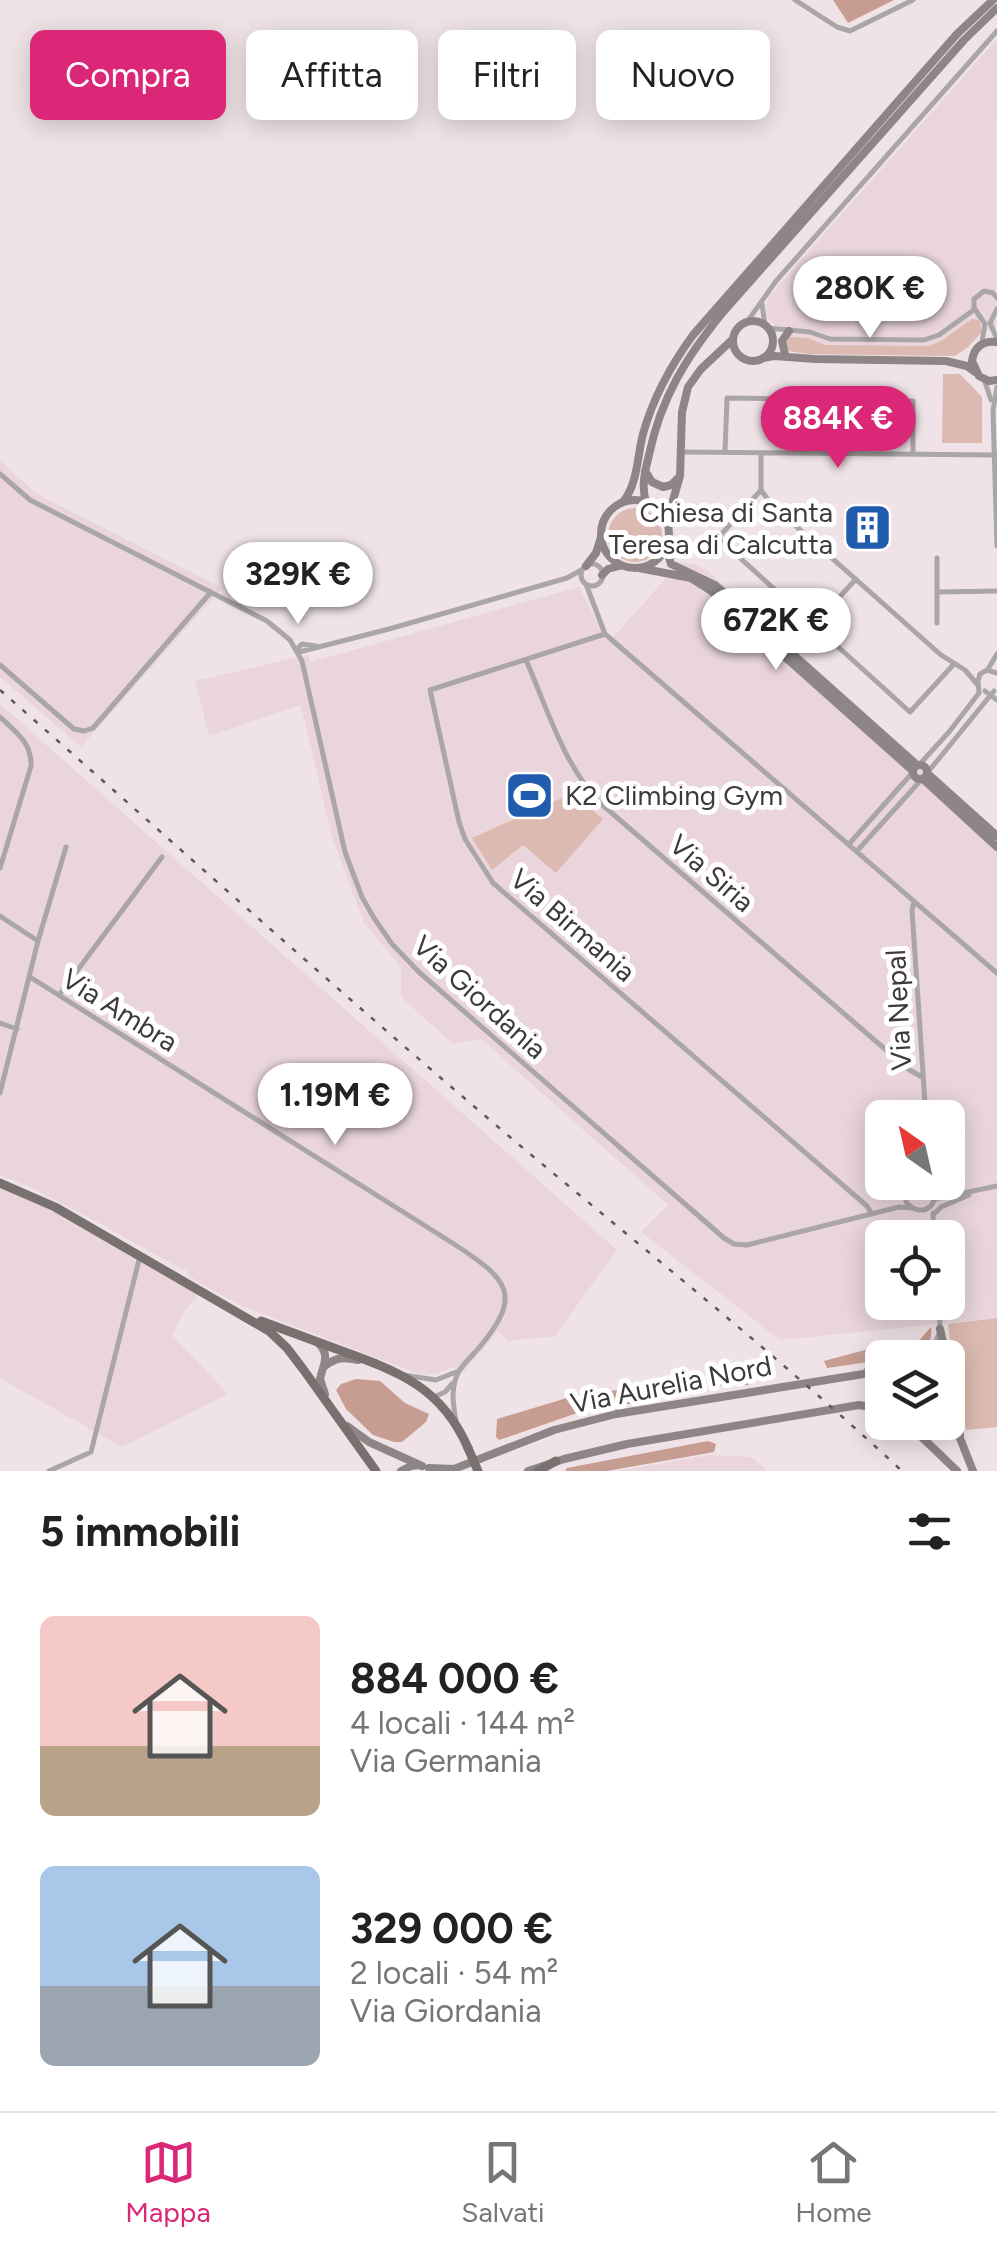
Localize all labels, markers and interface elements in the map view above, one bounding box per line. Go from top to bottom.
chip: Compra [30,30,226,120]
chip: Affitta [246,30,418,120]
chip: Filtri [438,30,576,120]
chip: Nuovo [596,30,770,120]
pin: 280K € [789,256,951,341]
text: 280K € [815,269,925,307]
pin: 884K € [757,386,919,471]
text: 884K € [783,399,893,437]
place label: Chiesa di Santa Teresa di Calcutta [608,495,833,561]
building icon: Chiesa di Santa Teresa di Calcutta [842,502,894,554]
pin: 329K € [217,542,379,627]
text: 329K € [245,555,351,593]
pin: 672K € [695,588,857,673]
text: 672K € [723,601,829,639]
sports icon: K2 Climbing Gym [504,769,556,821]
place label: K2 Climbing Gym [565,778,783,812]
street label: Via Siria [663,827,761,919]
street label: Via Birmania [503,861,643,989]
street label: Via Giordania [406,928,554,1066]
street label: Via Nepal [878,949,918,1071]
street label: Via Ambra [56,961,184,1059]
pin: 1.19M € [243,1063,427,1148]
text: 1.19M € [280,1076,390,1114]
north arrow [865,1100,965,1200]
map controls [865,1100,965,1440]
button: locate [865,1220,965,1320]
button: layers [865,1340,965,1440]
street label: Via Aurelia Nord [568,1348,774,1420]
icon: filters [902,1504,957,1559]
text: 5 immobili [40,1506,240,1557]
text: 884 000 € [350,1653,559,1704]
icon: home [120,1656,240,1776]
text: 4 locali · 144 m² [350,1704,575,1742]
text: Via Germania [350,1742,542,1780]
text: 329 000 € [350,1903,553,1954]
icon: home [120,1906,240,2026]
text: 2 locali · 54 m² [350,1954,558,1992]
text: Via Giordania [350,1992,542,2030]
tab: Mappa [125,2135,211,2229]
tab: Salvati [461,2135,545,2229]
tab: Home [795,2135,872,2229]

